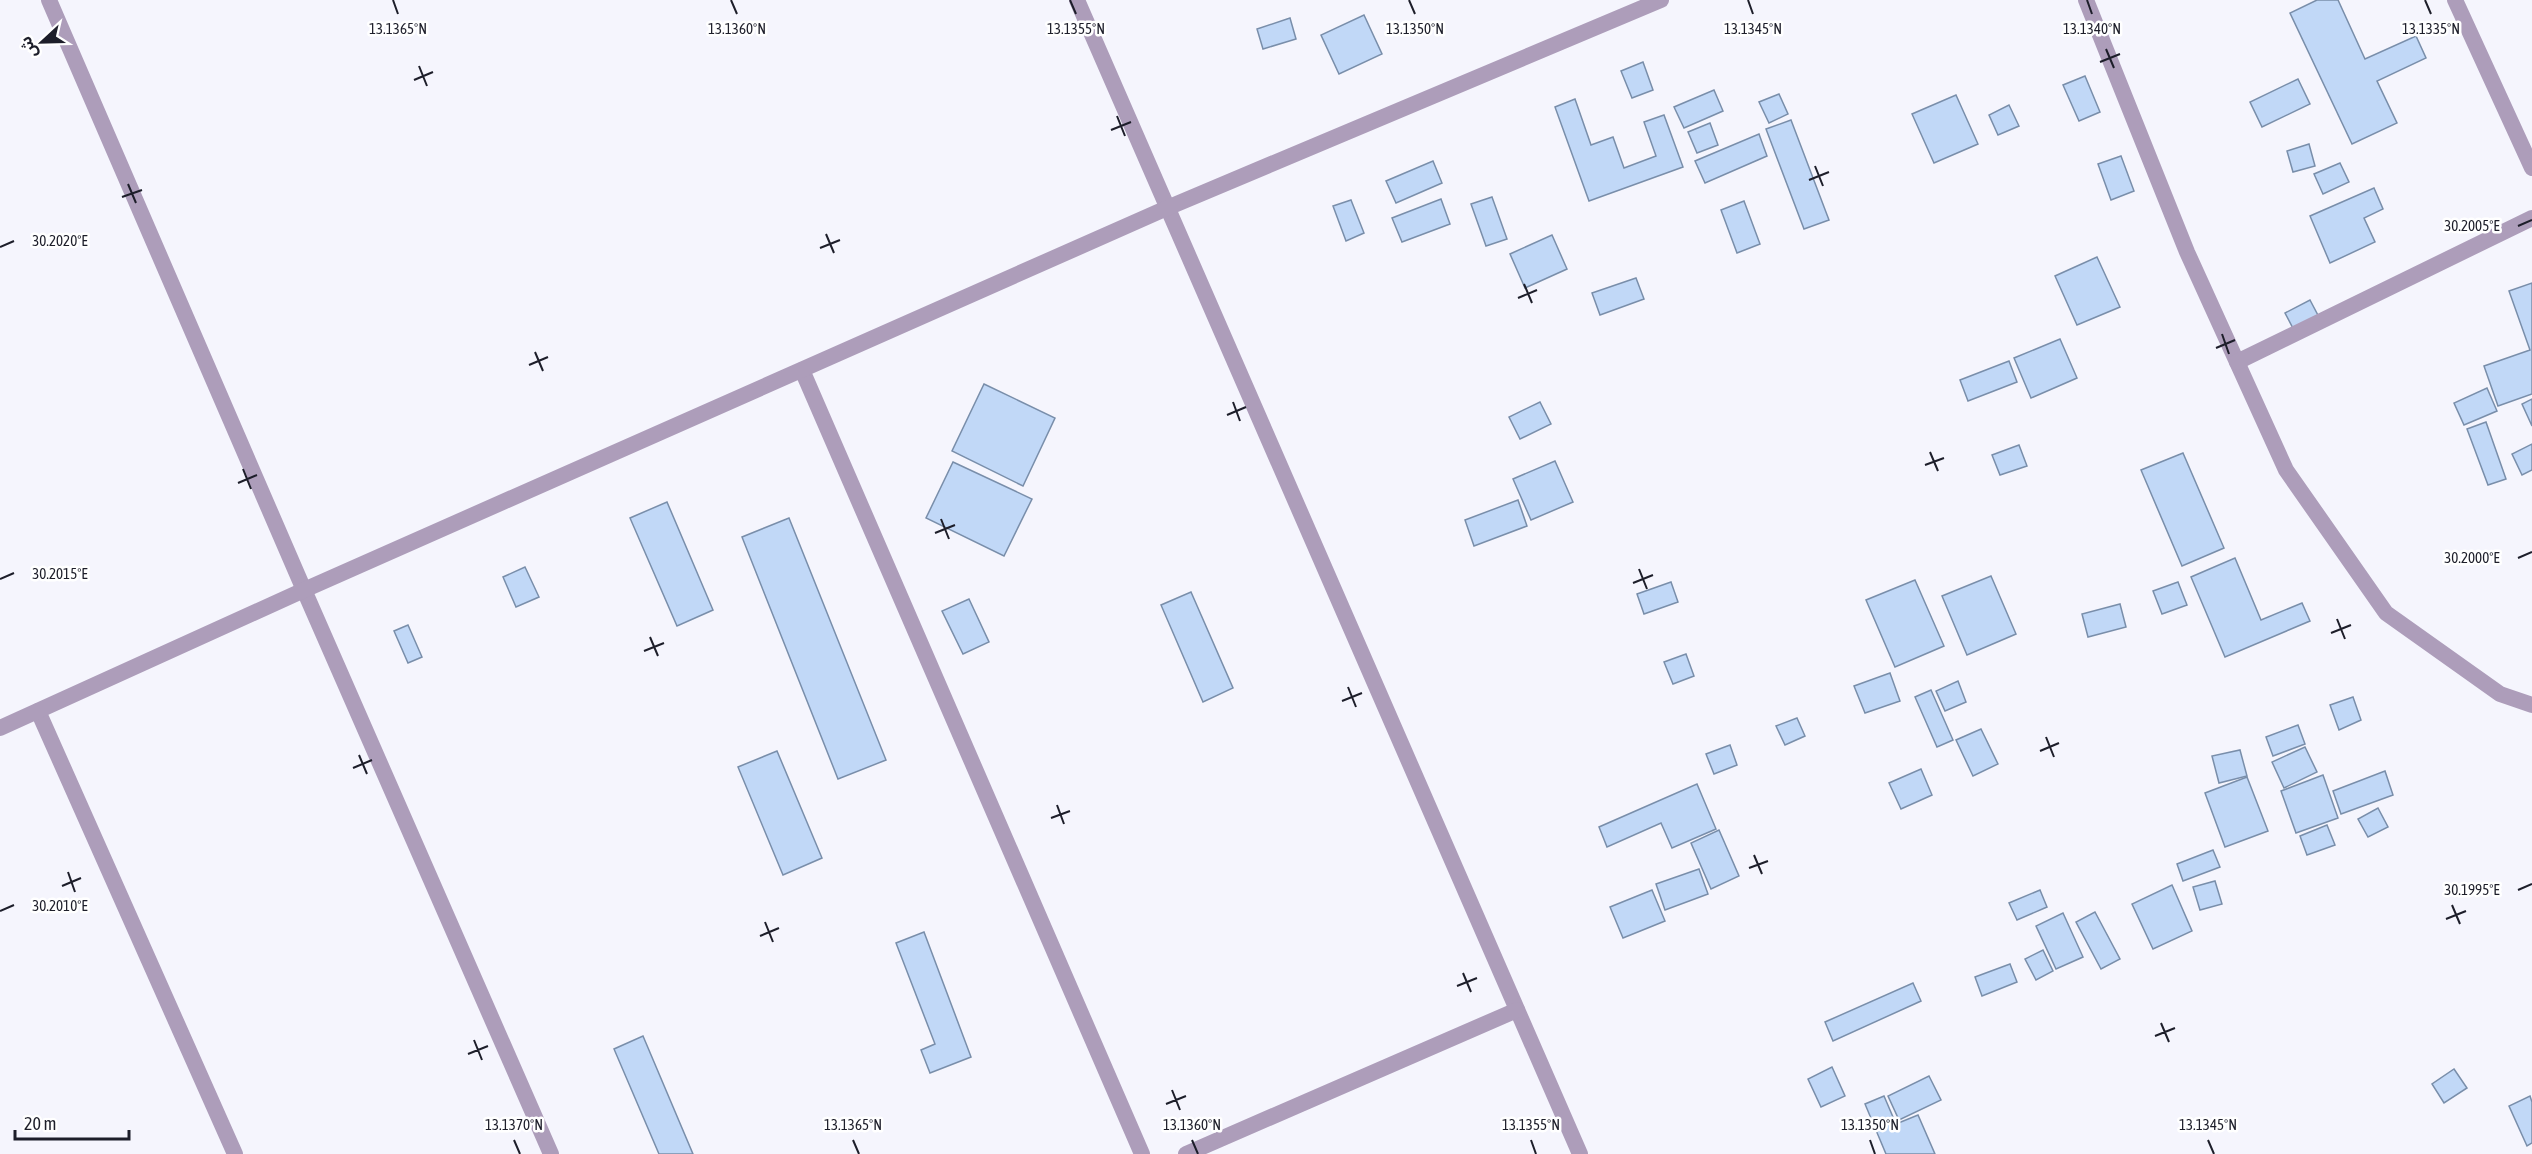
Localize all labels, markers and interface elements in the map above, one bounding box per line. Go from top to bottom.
north arrow [12,12,72,72]
text: 13.1365°N [369,20,427,37]
text: 13.1360°N [708,20,766,37]
text: 13.1355°N [1047,20,1105,37]
text: 13.1350°N [1386,20,1444,37]
text: 13.1345°N [1724,20,1782,37]
text: 13.1340°N [2063,20,2121,37]
text: 13.1335°N [2402,20,2460,37]
text: ش [16,34,41,61]
text: 30.2005°E [2444,217,2500,234]
text: 30.2020°E [32,232,88,249]
text: 30.2000°E [2444,549,2500,566]
text: 30.2015°E [32,565,88,582]
text: 30.1995°E [2444,881,2500,898]
text: 30.2010°E [32,897,88,914]
scale bar [15,1103,129,1141]
text: 20 m [24,1113,56,1134]
text: 13.1370°N [485,1116,543,1133]
text: 13.1365°N [824,1116,882,1133]
text: 13.1360°N [1163,1116,1221,1133]
text: 13.1355°N [1502,1116,1560,1133]
text: 13.1350°N [1841,1116,1899,1133]
text: 13.1345°N [2179,1116,2237,1133]

